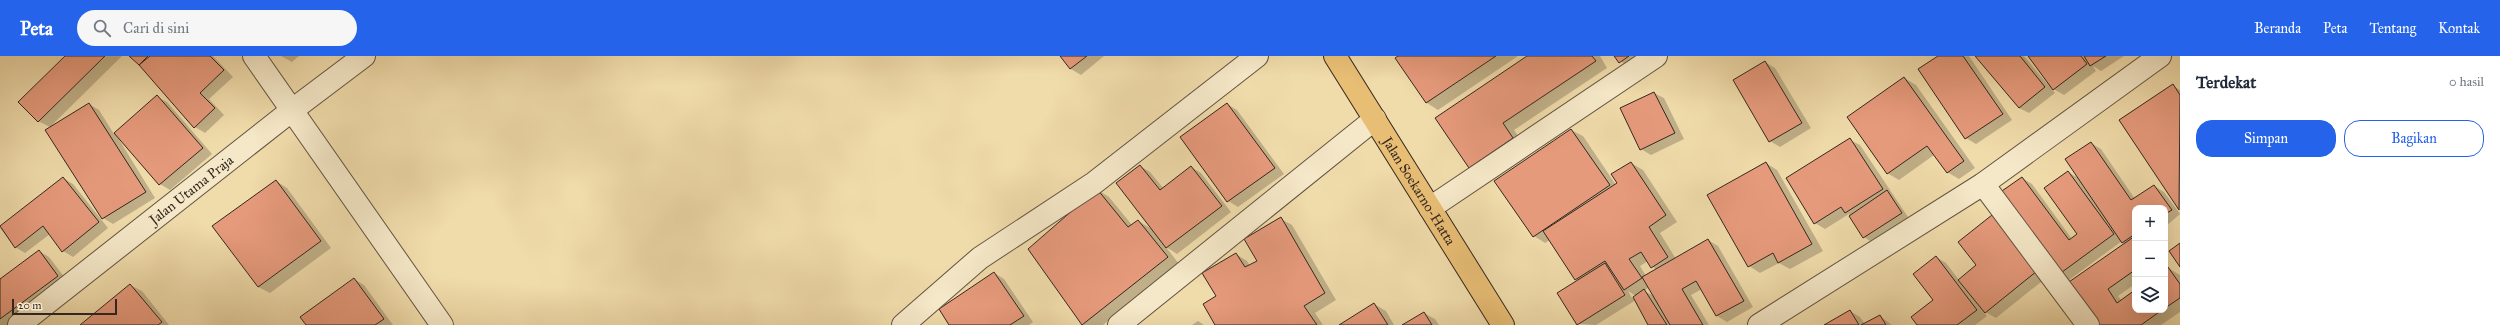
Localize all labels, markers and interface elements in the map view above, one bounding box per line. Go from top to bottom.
search box [77,10,357,46]
text: Peta [20,17,53,40]
icon: search [91,17,113,39]
text: Cari di sini [123,19,189,37]
text: Beranda [2254,20,2301,37]
text: Peta [2323,20,2347,37]
text: Tentang [2369,20,2416,37]
text: Kontak [2438,20,2480,37]
text: Terdekat [2196,72,2256,93]
text: 0 hasil [2449,74,2484,90]
button: Simpan [2196,120,2336,157]
button: Bagikan [2344,120,2484,157]
street label: Jalan Soekarno-Hatta [1377,132,1459,249]
street label: Jalan Utama Praja [144,152,237,230]
map controls [2132,205,2168,313]
button: + [2132,205,2168,241]
button: − [2132,241,2168,277]
button: layers [2132,277,2168,313]
scale bar [12,297,117,316]
text: 20 m [18,299,41,312]

